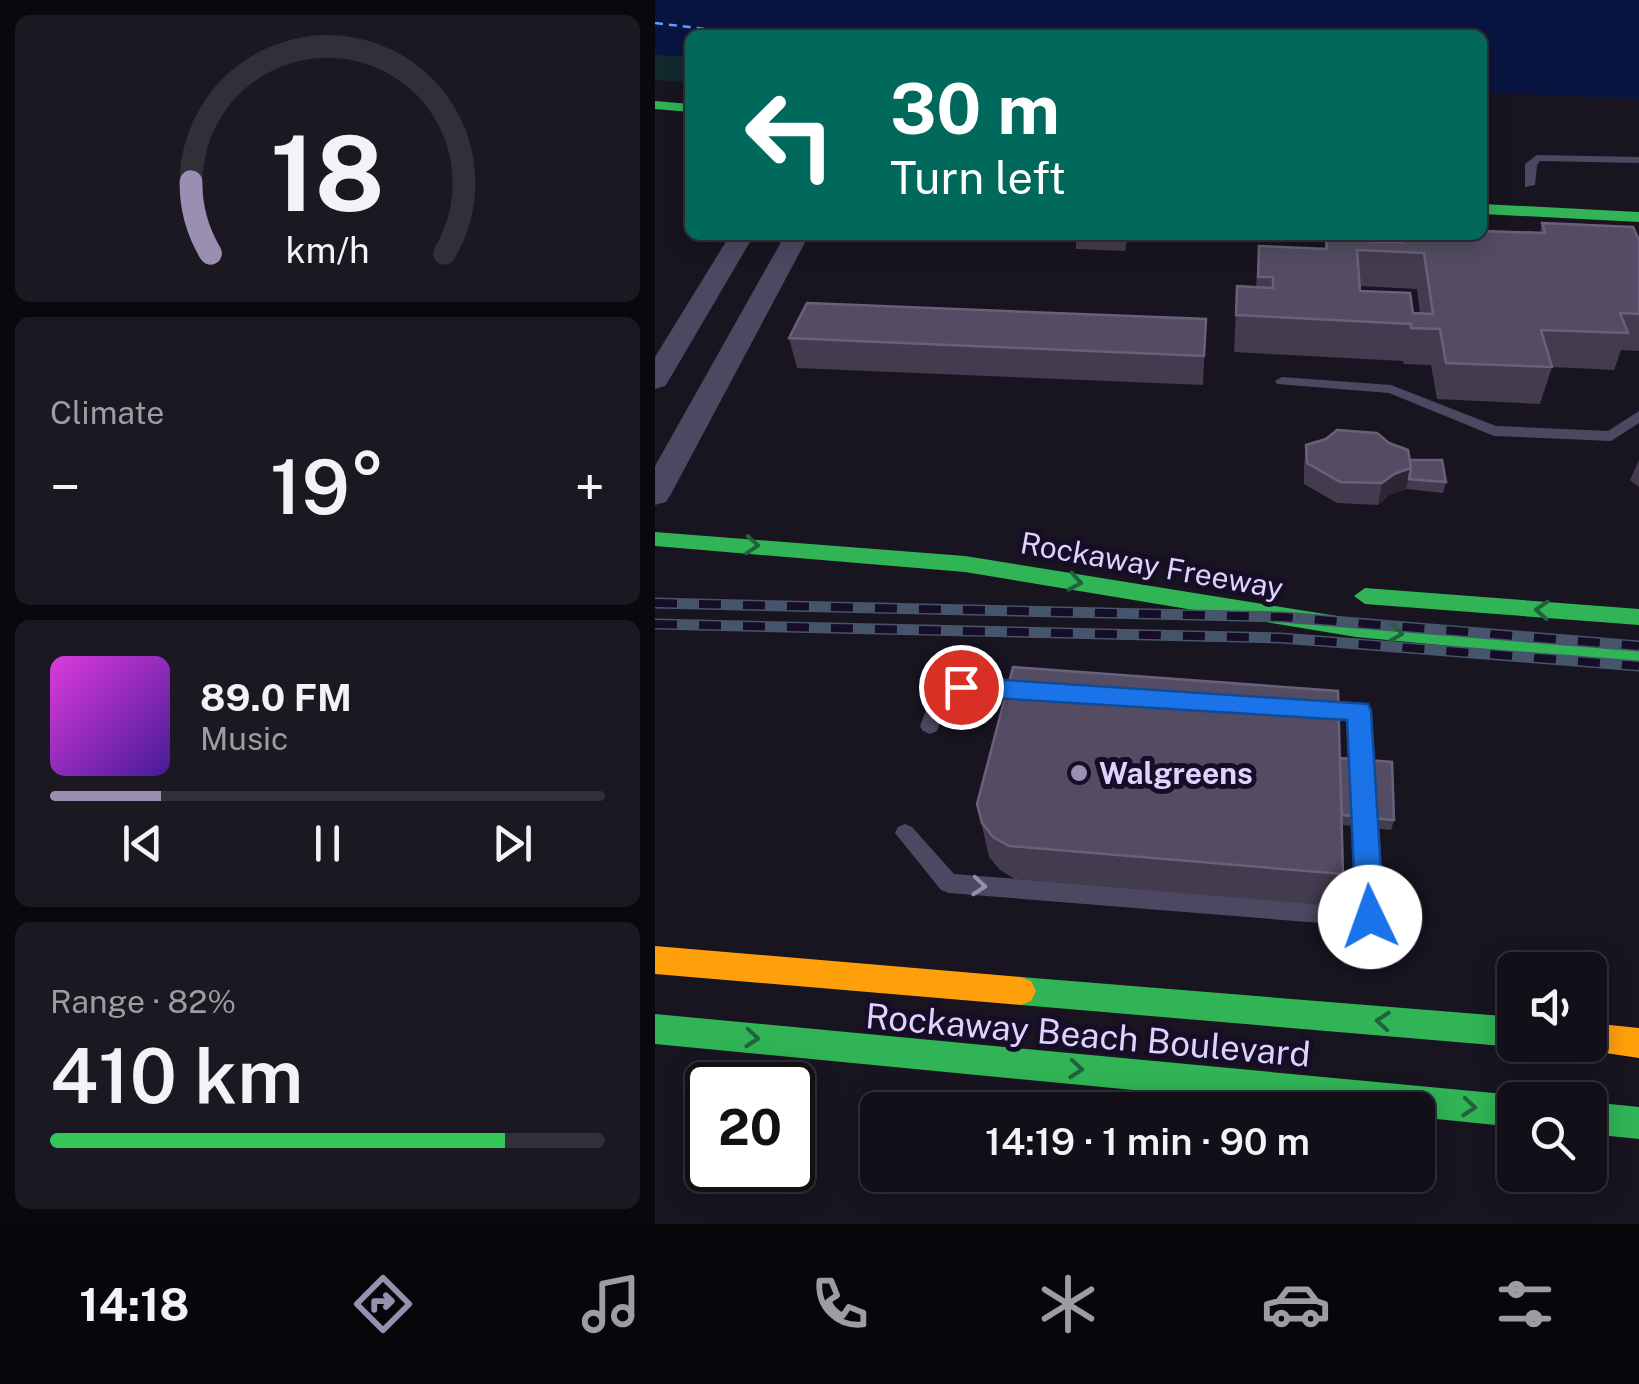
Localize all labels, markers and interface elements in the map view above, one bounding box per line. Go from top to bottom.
text: 30 m [890,67,1060,150]
icon: left [725,70,855,200]
text: 18 [270,112,385,234]
text: Turn left [890,151,1066,204]
text: km/h [285,229,370,271]
text: Climate [50,394,164,431]
text: 19° [270,443,385,531]
text: − [50,455,81,519]
text: + [574,455,605,519]
street label: Rockaway Freeway [1018,524,1286,606]
one-way arrow [745,534,761,556]
one-way arrow [1067,571,1083,592]
one-way arrow [1533,599,1549,621]
one-way arrow [1388,622,1404,643]
pin [919,645,1004,730]
icon: arrive [934,660,989,715]
text: 89.0 FM [200,675,352,720]
text: Music [200,720,288,757]
place label: Walgreens [1099,755,1253,791]
marker: Walgreens [1068,762,1090,784]
icon: previous [115,816,170,871]
icon: pause [300,816,355,871]
icon: next [485,816,540,871]
position arrow [1318,865,1422,969]
one-way arrow [972,874,988,896]
map controls [1497,952,1607,1192]
button: sound [1497,952,1607,1062]
text: Range · 82% [50,983,236,1020]
street label: Rockaway Beach Boulevard [864,995,1312,1075]
one-way arrow [1375,1010,1391,1032]
one-way arrow [744,1027,760,1048]
text: 410 km [50,1032,303,1120]
one-way arrow [1068,1058,1084,1079]
speed limit sign: 20 [685,1062,815,1192]
button: search [1497,1082,1607,1192]
one-way arrow [1461,1095,1477,1117]
text: 14:19 · 1 min · 90 m [985,1119,1310,1164]
icon: directions [348,1269,418,1339]
icon: music [576,1269,646,1339]
icon: phone [805,1269,875,1339]
icon: climate [1033,1269,1103,1339]
icon: car [1261,1269,1331,1339]
icon: filters [1490,1269,1560,1339]
text: 14:18 [79,1278,190,1331]

